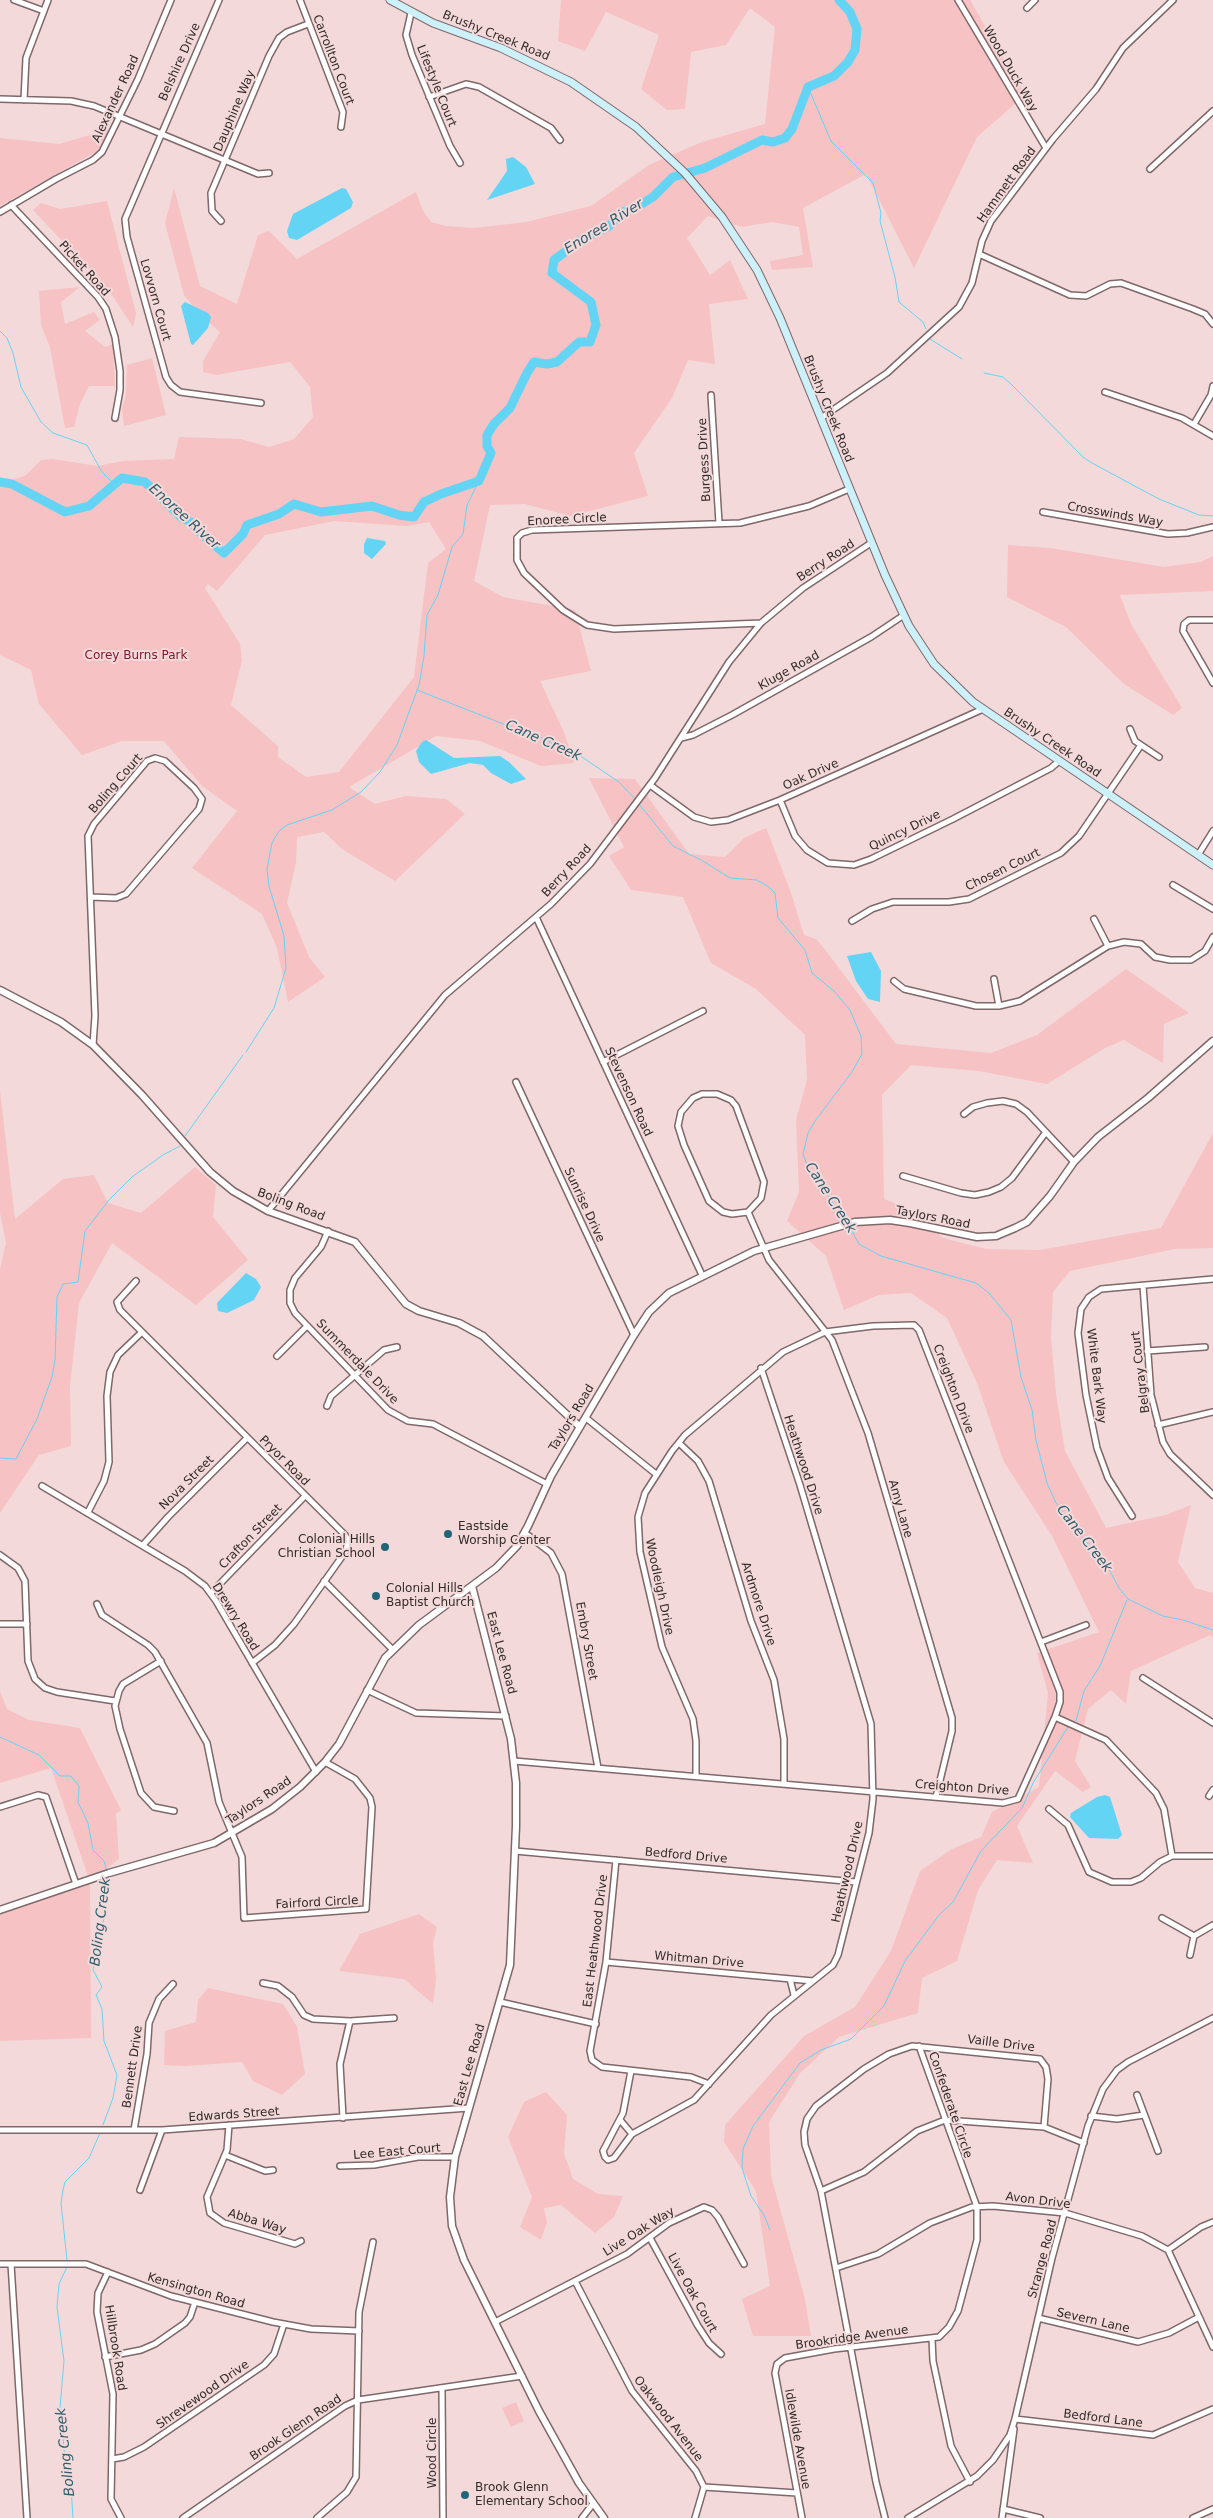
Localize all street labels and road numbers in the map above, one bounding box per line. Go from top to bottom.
street label: Brushy Creek Road [440,8,552,64]
street label: Carrollton Court [309,13,357,107]
street label: Belshire Drive [156,21,204,103]
street label: Wood Duck Way [980,23,1040,115]
street label: Lifestyle Court [413,43,459,129]
street label: Alexander Road [89,53,143,145]
street label: Dauphine Way [211,68,259,154]
street label: Hammett Road [975,144,1039,226]
street label: Picket Road [55,238,113,300]
street label: Lovvorn Court [136,257,174,343]
street label: Brushy Creek Road [800,353,856,465]
street label: Burgess Drive [696,418,714,502]
street label: Crosswinds Way [1066,499,1164,531]
street label: Enoree Circle [527,511,607,529]
street label: Berry Road [794,537,858,585]
street label: Kluge Road [756,648,822,694]
street label: Brushy Creek Road [1001,705,1103,781]
street label: Boling Court [86,751,146,817]
street label: Oak Drive [781,756,841,794]
street label: Quincy Drive [867,808,943,854]
street label: Berry Road [539,842,595,900]
street label: Chosen Court [963,846,1043,894]
street label: Stevenson Road [601,1045,655,1139]
street label: Sunrise Drive [560,1165,608,1245]
street label: Boling Road [255,1185,327,1225]
street label: Taylors Road [895,1204,971,1232]
street label: Summerdale Drive [313,1317,401,1407]
street label: White Bark Way [1083,1328,1109,1424]
street label: Belgray Court [1129,1330,1153,1414]
street label: Creighton Drive [929,1342,977,1436]
street label: Taylors Road [546,1382,598,1454]
street label: Heathwood Drive [780,1413,826,1517]
street label: Pryor Road [256,1433,312,1489]
street label: Nova Street [157,1453,217,1513]
street label: Amy Lane [885,1478,915,1540]
street label: Crafton Street [216,1502,286,1572]
street label: Woodleigh Drive [642,1537,676,1637]
street label: Ardmore Drive [738,1560,778,1648]
street label: Drewry Road [208,1581,262,1653]
street label: Embry Street [572,1601,600,1681]
street label: East Lee Road [483,1610,519,1696]
street label: Taylors Road [224,1774,294,1828]
street label: Creighton Drive [914,1778,1010,1798]
street label: Heathwood Drive [829,1820,867,1924]
street label: Bedford Drive [644,1845,728,1867]
street label: East Heathwood Drive [581,1874,611,2008]
street label: Fairford Circle [275,1894,359,1912]
street label: Whitman Drive [654,1949,744,1971]
street label: East Lee Road [451,2022,489,2108]
street label: Bennett Drive [120,2025,146,2109]
street label: Vaille Drive [966,2033,1036,2055]
street label: Confederate Circle [925,2050,975,2160]
street label: Edwards Street [188,2105,280,2125]
street label: Lee East Court [353,2141,441,2163]
street label: Avon Drive [1005,2190,1071,2212]
street label: Live Oak Way [601,2204,677,2260]
street label: Abba Way [226,2206,288,2238]
street label: Strange Road [1026,2218,1060,2300]
street label: Live Oak Court [664,2251,720,2335]
street label: Kensington Road [146,2270,246,2312]
street label: Hillbrook Road [101,2304,129,2392]
street label: Severn Lane [1055,2306,1131,2336]
street label: Brookridge Avenue [795,2323,909,2353]
street label: Shrevewood Drive [154,2358,252,2432]
street label: Oakwood Avenue [630,2373,706,2465]
street label: Idlewilde Avenue [781,2388,813,2490]
street label: Brook Glenn Road [247,2392,345,2464]
street label: Bedford Lane [1062,2407,1144,2431]
street label: Wood Circle [426,2418,440,2488]

